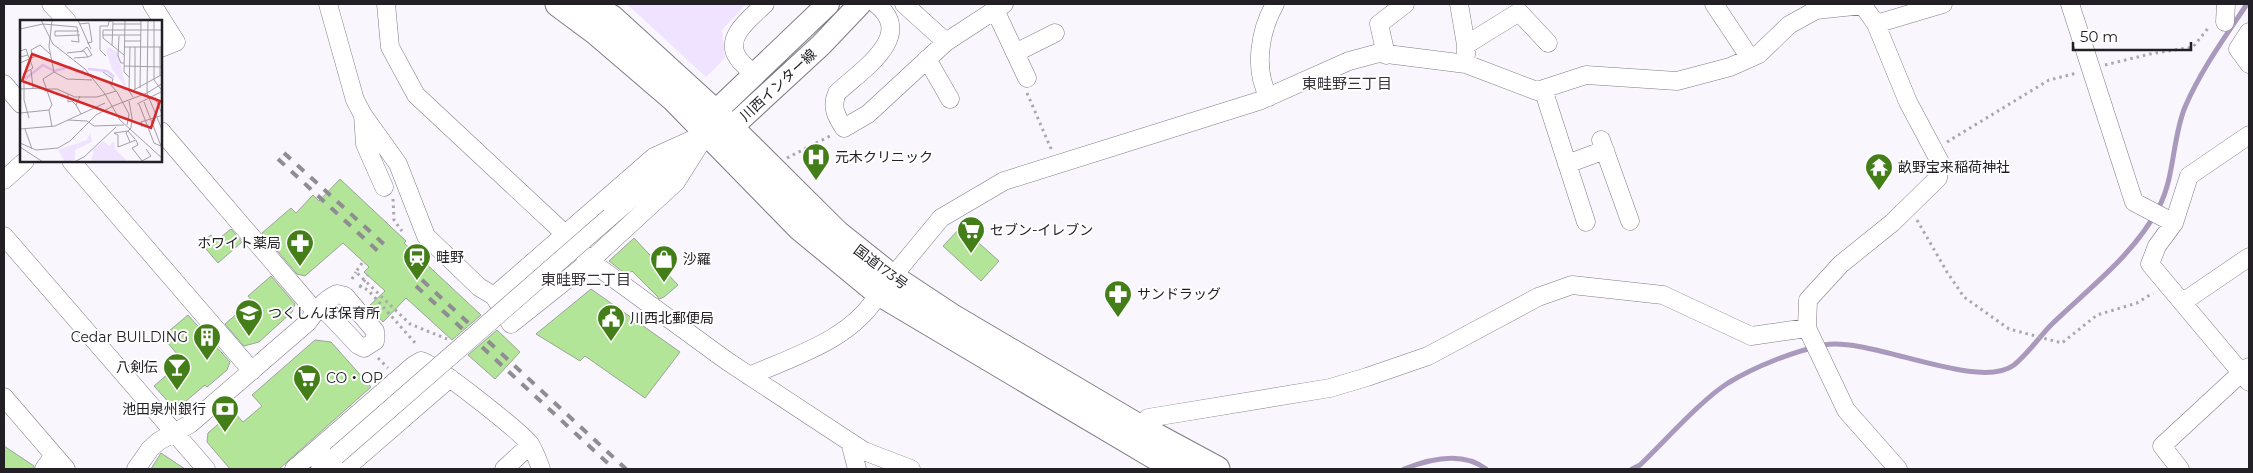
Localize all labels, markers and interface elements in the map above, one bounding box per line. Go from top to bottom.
inset map [20,20,162,162]
scale bar [2073,20,2190,52]
text: 50 m [2080,27,2118,46]
street label: 川西インター線 [736,45,820,125]
district label: 東畦野三丁目 [1302,74,1392,93]
hospital icon: 元木クリニック [801,142,831,181]
place label: 元木クリニック [835,148,933,166]
temple icon: 畝野宝来稲荷神社 [1864,152,1894,191]
place label: 畝野宝来稲荷神社 [1898,158,2010,176]
supermarket icon: セブン-イレブン [956,215,986,254]
place label: セブン-イレブン [990,221,1093,239]
pharmacy icon: ホワイト薬局 [285,228,315,267]
place label: ホワイト薬局 [197,234,281,252]
street label: 国道173号 [850,241,912,293]
station icon: 畦野 [402,242,432,281]
shop icon: 沙羅 [649,244,679,283]
place label: 畦野 [436,248,464,266]
place label: 沙羅 [683,250,711,268]
district label: 東畦野二丁目 [541,270,631,289]
pharmacy icon: サンドラッグ [1103,279,1133,318]
place label: サンドラッグ [1137,285,1221,303]
school or university icon: つくしんぼ保育所 [234,298,264,337]
public building icon: 川西北郵便局 [596,303,626,342]
place label: つくしんぼ保育所 [268,304,380,322]
place label: 川西北郵便局 [630,309,714,327]
building icon: Cedar BUILDING [192,322,222,361]
place label: Cedar BUILDING [71,328,188,346]
bar icon: 八剣伝 [162,352,192,391]
place label: 八剣伝 [116,358,158,376]
supermarket icon: CO・OP [292,363,322,402]
place label: CO・OP [326,369,383,387]
bank icon: 池田泉州銀行 [210,394,240,433]
place label: 池田泉州銀行 [122,400,206,418]

